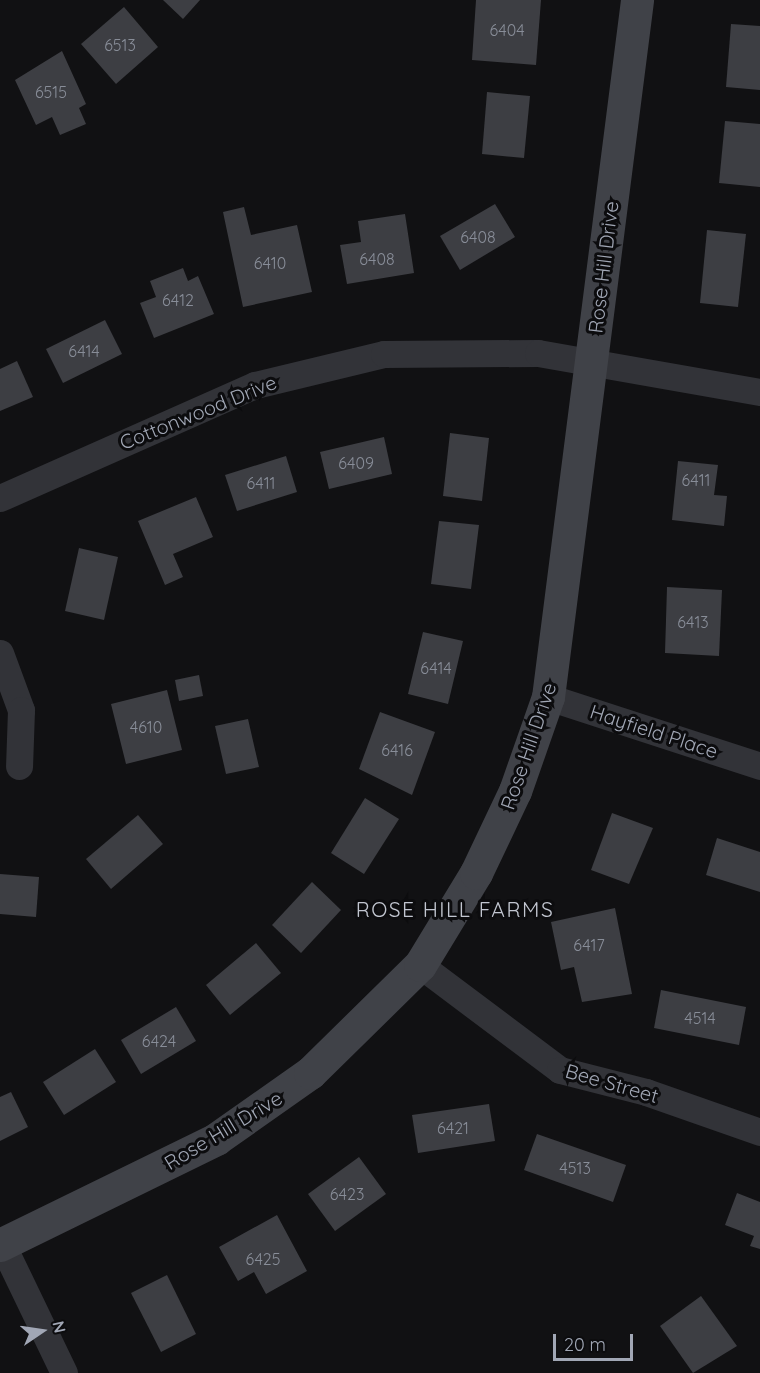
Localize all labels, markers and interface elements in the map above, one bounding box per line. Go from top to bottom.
house number: 6404 [489,20,525,40]
house number: 6513 [104,35,136,55]
house number: 6515 [35,82,67,102]
street label: Rose Hill Drive [583,200,623,334]
house number: 6408 [460,227,496,247]
house number: 6408 [359,249,395,269]
house number: 6410 [254,253,286,273]
house number: 6412 [162,290,194,310]
house number: 6414 [68,341,100,361]
street label: Cottonwood Drive [116,370,280,454]
house number: 6409 [338,453,374,473]
house number: 6411 [682,470,710,490]
house number: 6411 [247,473,275,493]
house number: 6413 [677,612,709,632]
house number: 6414 [420,658,452,678]
street label: Rose Hill Drive [495,679,561,813]
street label: Hayfield Place [587,699,721,763]
house number: 4610 [130,717,162,737]
house number: 6416 [381,740,413,760]
district label: ROSE HILL FARMS [356,896,554,922]
house number: 6417 [573,935,605,955]
house number: 4514 [684,1008,716,1028]
house number: 6424 [142,1031,176,1051]
street label: Bee Street [563,1058,661,1108]
street label: Rose Hill Drive [160,1085,286,1175]
house number: 6421 [437,1118,469,1138]
house number: 4513 [559,1158,591,1178]
house number: 6423 [330,1184,364,1204]
house number: 6425 [246,1249,280,1269]
north arrow [12,1301,72,1361]
text: N [48,1319,71,1335]
scale bar [556,1322,636,1360]
text: 20 m [564,1333,606,1356]

